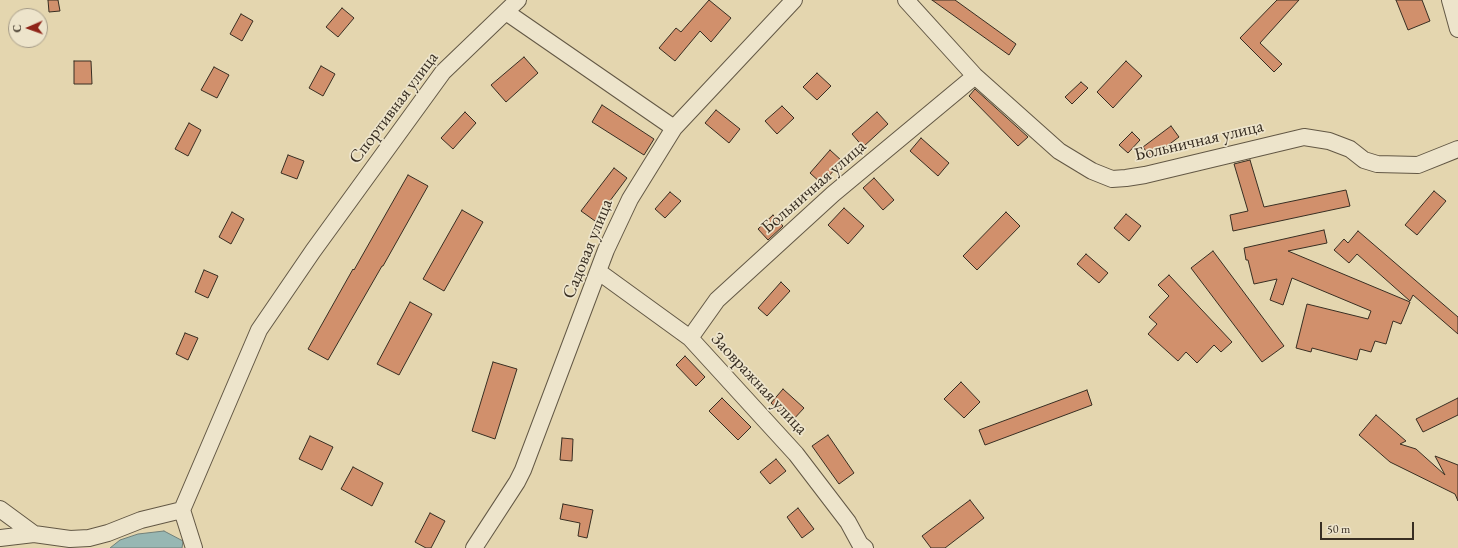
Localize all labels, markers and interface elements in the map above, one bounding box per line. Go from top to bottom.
north arrow [8,8,48,48]
text: С [10,24,24,33]
street label: Спортивная улица [345,48,443,168]
street label: Больничная улица [1132,116,1266,166]
street label: Больничная улица [757,136,871,238]
street label: Садовая улица [558,196,618,302]
street label: Заовражная улица [706,328,812,440]
scale bar [1322,514,1416,540]
text: 50 m [1327,521,1350,537]

